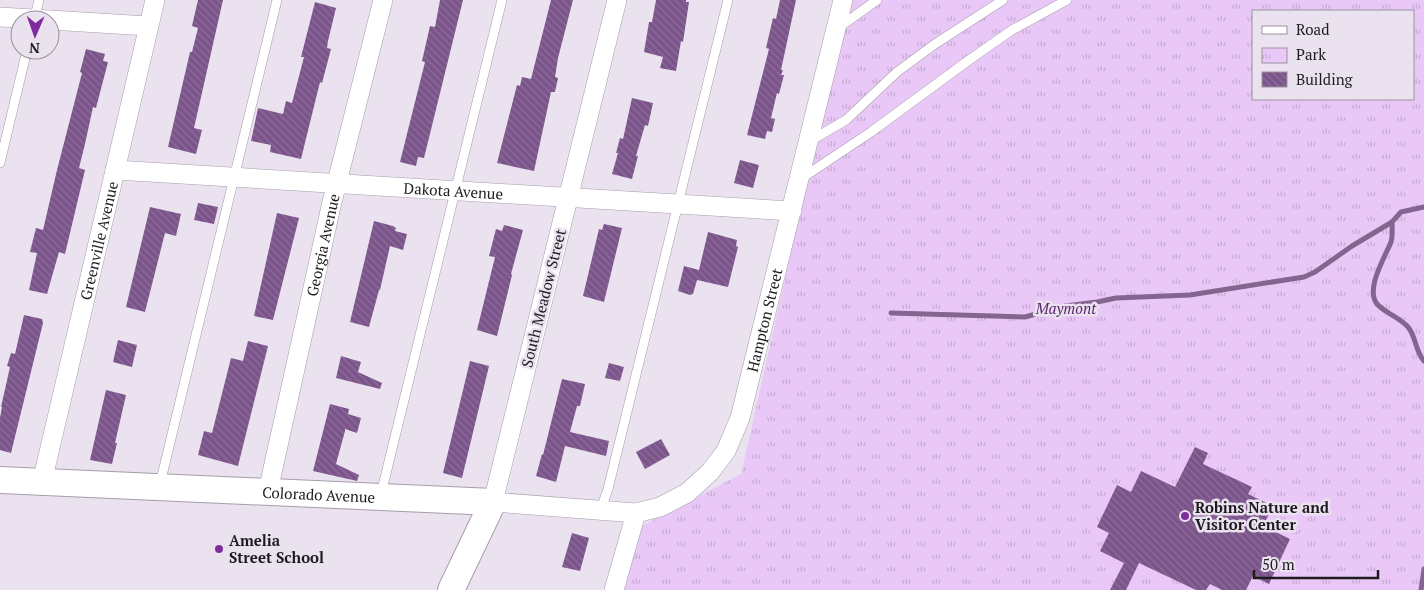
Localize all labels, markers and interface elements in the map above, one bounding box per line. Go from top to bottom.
north arrow [10,10,60,60]
legend [1252,10,1414,100]
text: Road [1296,19,1329,39]
text: N [29,39,40,58]
text: Park [1296,44,1326,64]
text: Building [1296,69,1354,89]
street label: Dakota Avenue [403,178,504,203]
street label: Greenville Avenue [75,179,122,302]
street label: Georgia Avenue [301,192,344,298]
street label: South Meadow Street [516,226,570,369]
street label: Hampton Street [742,266,787,374]
park label: Maymont [1035,298,1097,318]
street label: Colorado Avenue [262,482,376,507]
place label: Robins Nature and Visitor Center [1195,497,1329,534]
marker: Robins Nature and Visitor Center [1179,510,1191,522]
place label: Amelia Street School [229,530,324,567]
marker: Amelia Street School [213,543,225,555]
scale bar [1254,548,1378,580]
text: 50 m [1262,554,1295,574]

